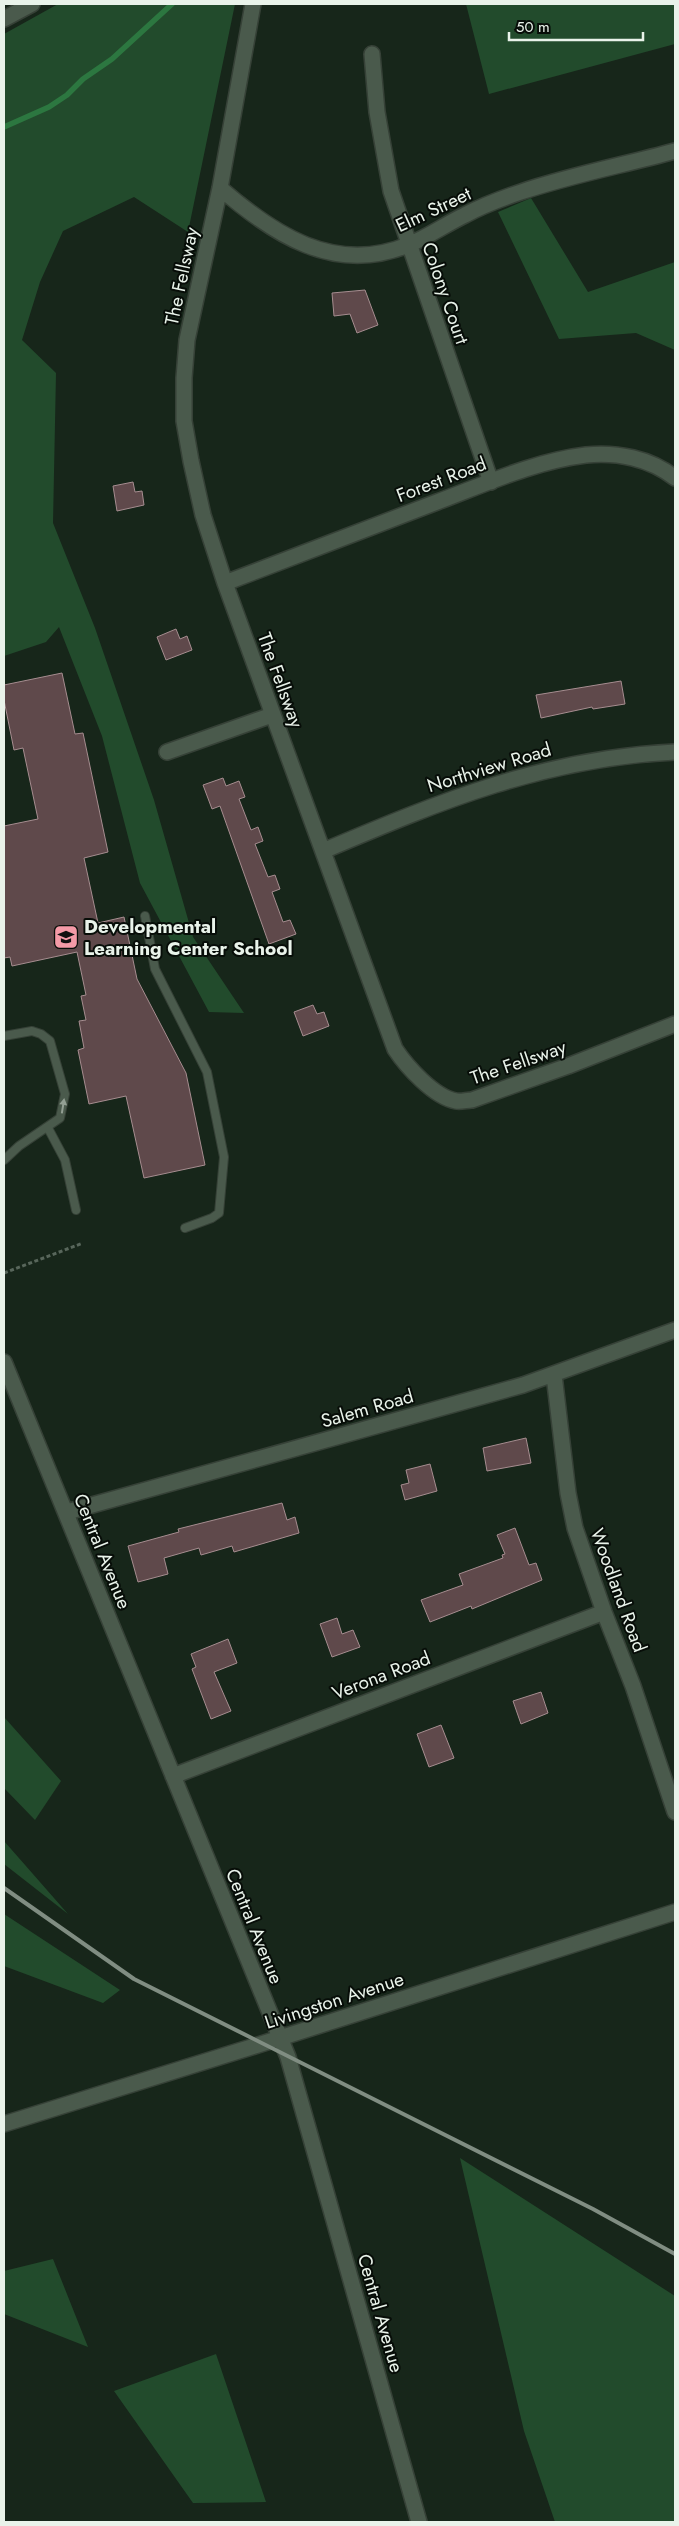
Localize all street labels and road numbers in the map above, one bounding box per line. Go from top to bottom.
street label: Elm Street [391,180,476,239]
street label: The Fellsway [158,224,205,328]
street label: Colony Court [415,238,476,348]
street label: Forest Road [392,450,490,509]
street label: The Fellsway [251,629,310,732]
street label: Northview Road [424,736,555,799]
street label: The Fellsway [467,1033,570,1091]
street label: Salem Road [318,1382,417,1435]
street label: Central Avenue [67,1489,138,1613]
street label: Woodland Road [584,1525,653,1656]
street label: Verona Road [328,1644,434,1707]
street label: Central Avenue [219,1864,290,1988]
street label: Livingston Avenue [261,1965,408,2036]
street label: Central Avenue [351,2251,410,2376]

